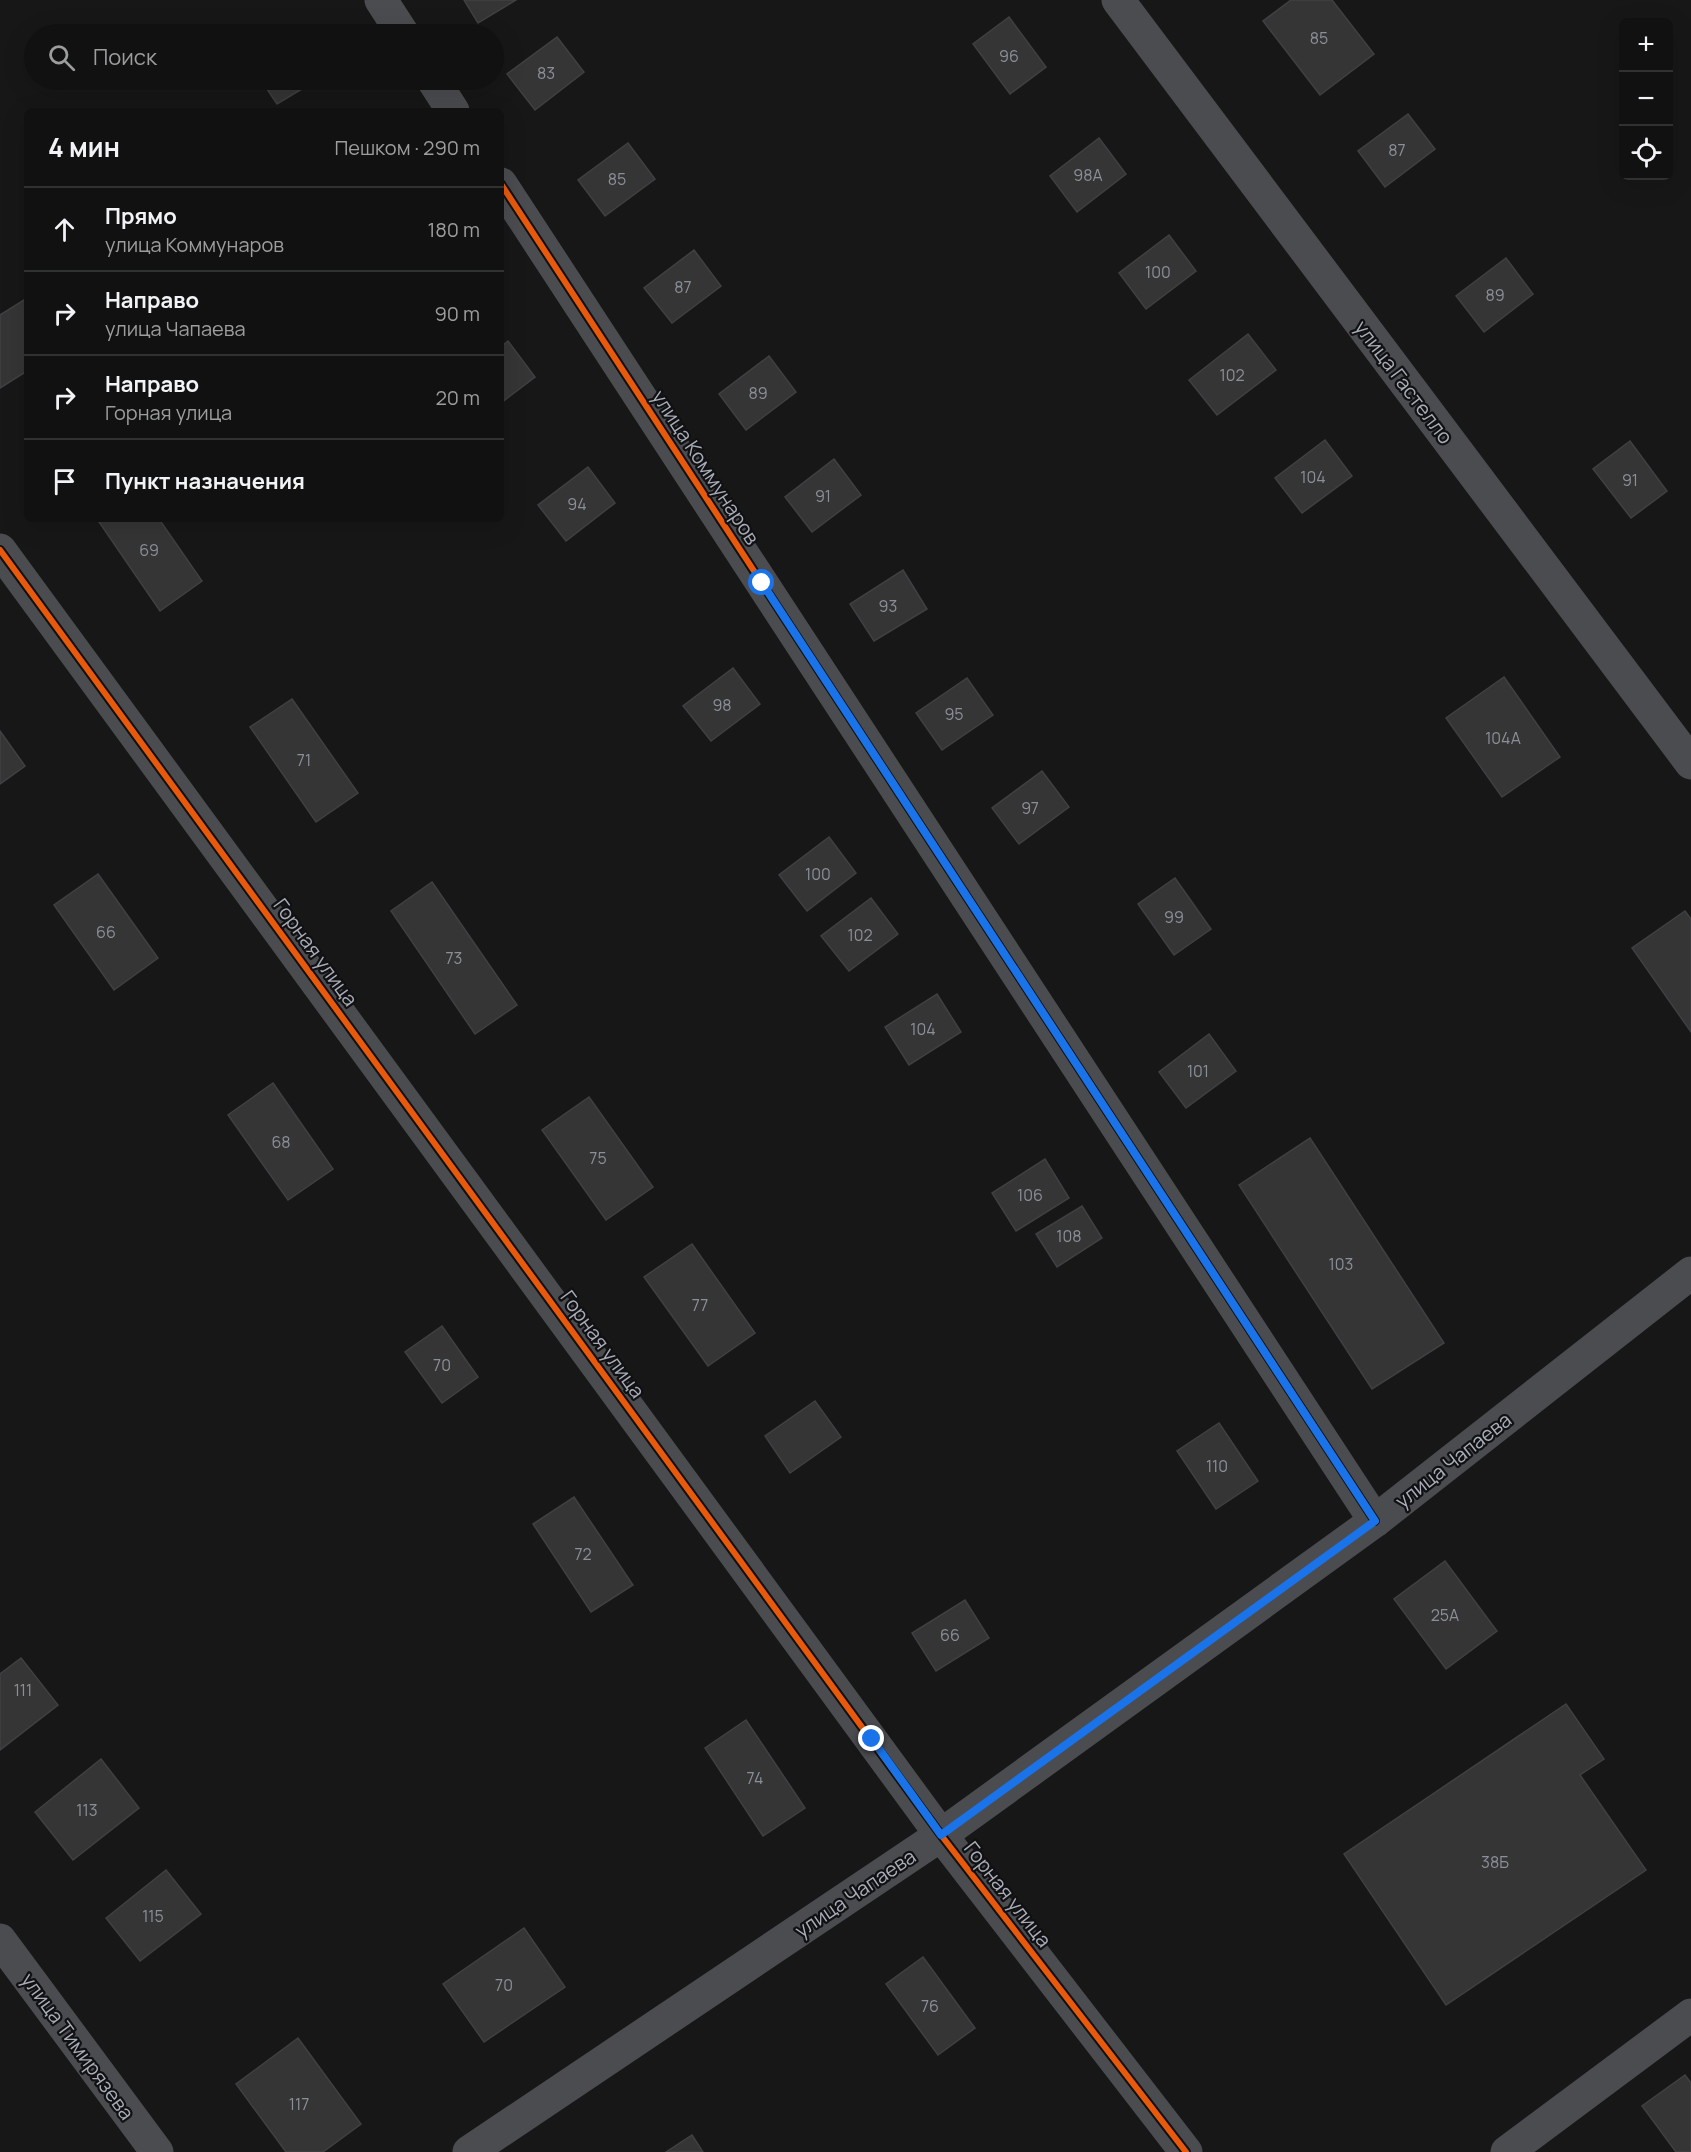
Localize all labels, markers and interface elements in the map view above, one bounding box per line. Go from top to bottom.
map controls [1619,18,1673,180]
button: + [1619,18,1673,72]
search box [24,24,504,90]
house number: 85 [1310,27,1328,49]
icon: search [45,41,78,74]
text: Поиск [93,42,157,72]
house number: 96 [999,45,1019,67]
house number: 83 [537,62,555,84]
button: − [1619,72,1673,126]
button: locate [1619,126,1673,180]
text: 4 мин [48,129,120,165]
text: Пешком · 290 m [334,134,480,161]
house number: 87 [1388,139,1406,161]
house number: 98А [1073,164,1103,186]
house number: 85 [608,168,626,190]
text: Прямо [105,201,177,231]
icon: ahead [48,213,81,246]
text: 180 m [427,216,480,243]
text: улица Коммунаров [105,231,284,258]
house number: 100 [1145,261,1171,283]
house number: 87 [674,276,692,298]
house number: 89 [1485,284,1505,306]
text: Направо [105,285,199,315]
icon: right [48,297,81,330]
text: 90 m [434,300,480,327]
text: улица Чапаева [105,315,246,342]
street label: улица Гастелло [1349,315,1459,449]
house number: 102 [1219,364,1245,386]
text: Направо [105,369,199,399]
icon: right [48,381,81,414]
house number: 89 [748,382,768,404]
text: 20 m [435,384,480,411]
street label: улица Коммунаров [646,385,766,550]
text: Горная улица [105,399,232,426]
icon: arrive [48,465,81,498]
text: Пункт назначения [105,466,305,496]
house number: 104 [1300,466,1326,488]
house number: 91 [1622,469,1638,491]
house number: 91 [815,485,831,507]
house number: 94 [567,493,587,515]
house number: 69 [139,539,159,561]
route start [748,569,774,595]
house number: 93 [879,595,897,617]
house number: 98 [712,694,732,716]
house number: 95 [944,703,964,725]
house number: 104А [1485,727,1521,749]
house number: 71 [297,749,311,771]
house number: 97 [1021,797,1039,819]
house number: 100 [805,863,831,885]
street label: Горная улица [268,893,364,1011]
house number: 99 [1164,906,1184,928]
house number: 66 [96,921,116,943]
house number: 102 [847,924,873,946]
house number: 73 [446,947,462,969]
house number: 104 [910,1018,936,1040]
house number: 101 [1187,1060,1209,1082]
house number: 68 [271,1131,291,1153]
house number: 75 [589,1147,607,1169]
house number: 106 [1017,1184,1043,1206]
house number: 108 [1056,1225,1082,1247]
house number: 103 [1329,1253,1353,1275]
street label: Горная улица [555,1285,651,1403]
house number: 77 [692,1294,708,1316]
house number: 70 [433,1354,451,1376]
street label: улица Чапаева [1389,1406,1517,1514]
house number: 110 [1206,1455,1228,1477]
house number: 72 [574,1543,592,1565]
house number: 25А [1431,1604,1459,1626]
house number: 66 [940,1624,960,1646]
house number: 111 [14,1679,32,1701]
route end [858,1725,884,1751]
house number: 74 [747,1767,763,1789]
house number: 113 [76,1799,98,1821]
street label: Горная улица [958,1836,1058,1952]
street label: улица Чапаева [789,1843,921,1943]
house number: 38Б [1481,1851,1509,1873]
house number: 115 [142,1905,164,1927]
street label: улица Тимирязева [15,1967,141,2125]
house number: 70 [495,1974,513,1996]
house number: 76 [921,1995,939,2017]
house number: 117 [289,2093,309,2115]

